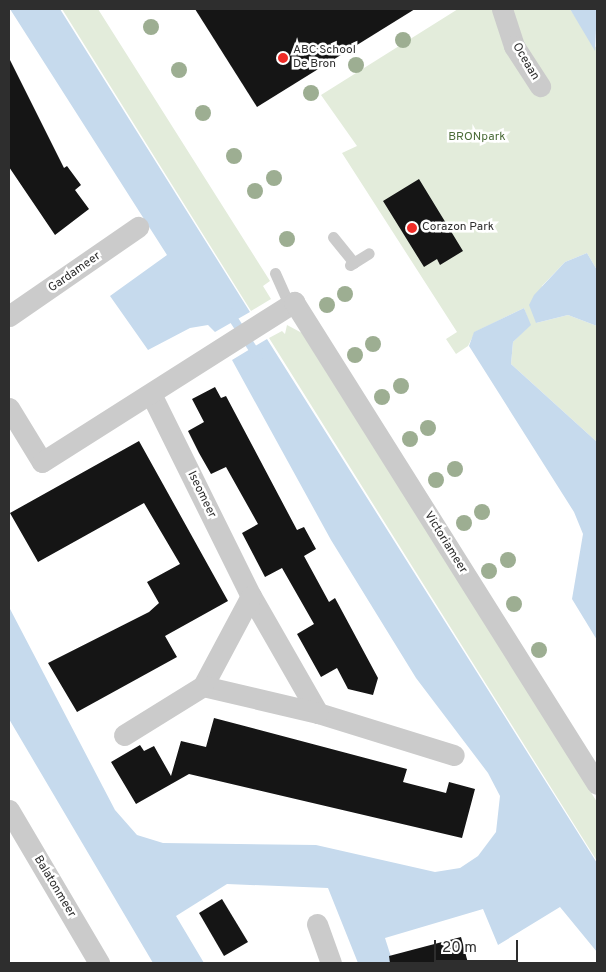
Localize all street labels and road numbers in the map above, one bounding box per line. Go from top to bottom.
street label: Oceaan [508,41,542,83]
street label: Gardameer [46,250,104,296]
street label: Iseomeer [184,469,218,521]
street label: Victoriameer [420,509,470,577]
street label: Balatonmeer [30,853,78,921]

